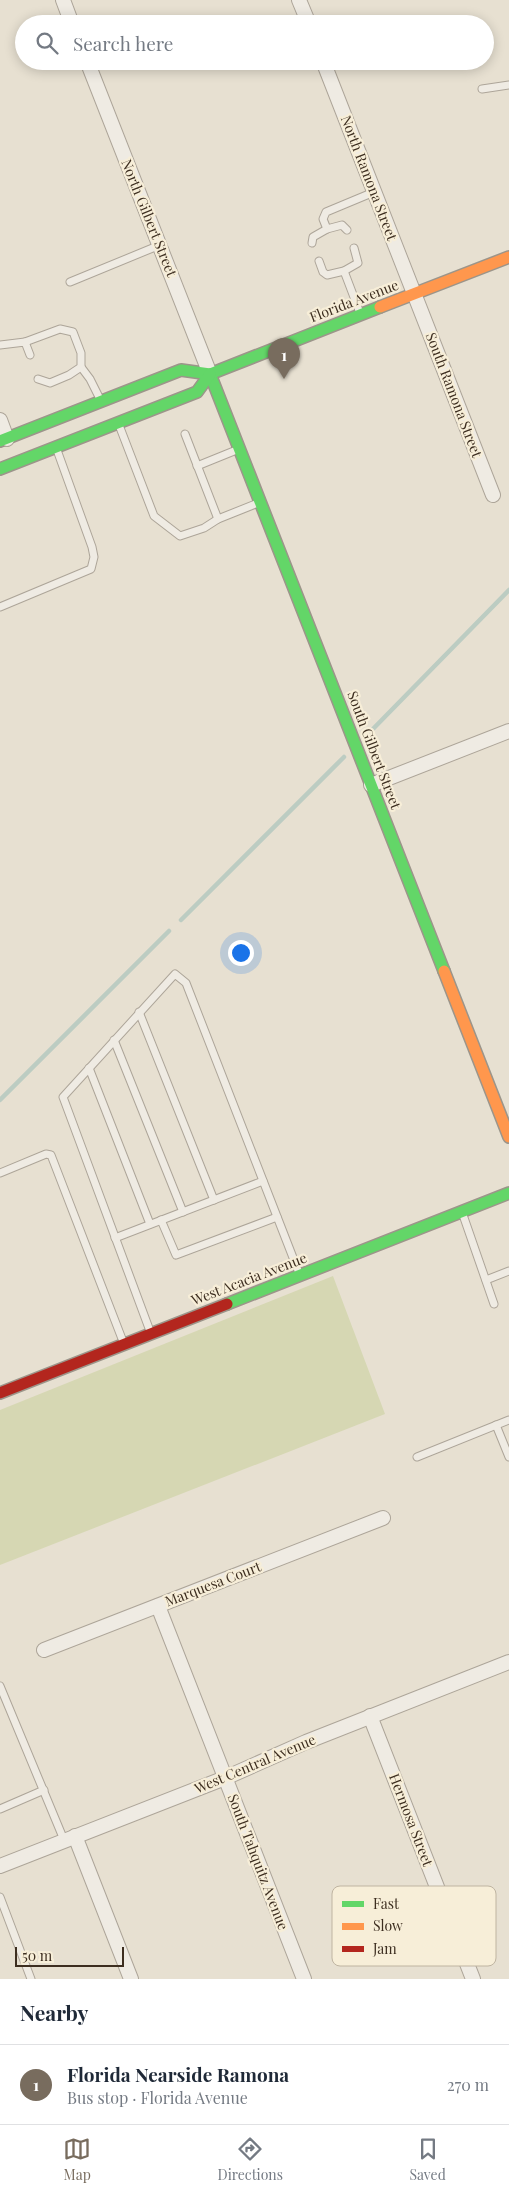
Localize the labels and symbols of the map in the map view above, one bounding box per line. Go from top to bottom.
street label: North Ramona Street [337,113,402,244]
street label: North Gilbert Street [117,156,182,280]
street label: Florida Avenue [307,275,401,326]
street label: South Ramona Street [422,330,487,461]
pin: 1 [268,338,300,379]
street label: South Gilbert Street [343,688,406,813]
your location [228,940,254,966]
street label: West Acacia Avenue [187,1248,309,1310]
street label: Marquesa Court [162,1556,264,1611]
street label: West Central Avenue [190,1729,318,1798]
street label: Hermosa Street [385,1771,438,1870]
street label: South Tahquitz Avenue [224,1791,293,1933]
legend [332,1886,496,1966]
text: Fast [373,1894,400,1913]
text: Slow [373,1916,403,1935]
text: Jam [372,1939,397,1958]
scale bar [15,1944,124,1967]

